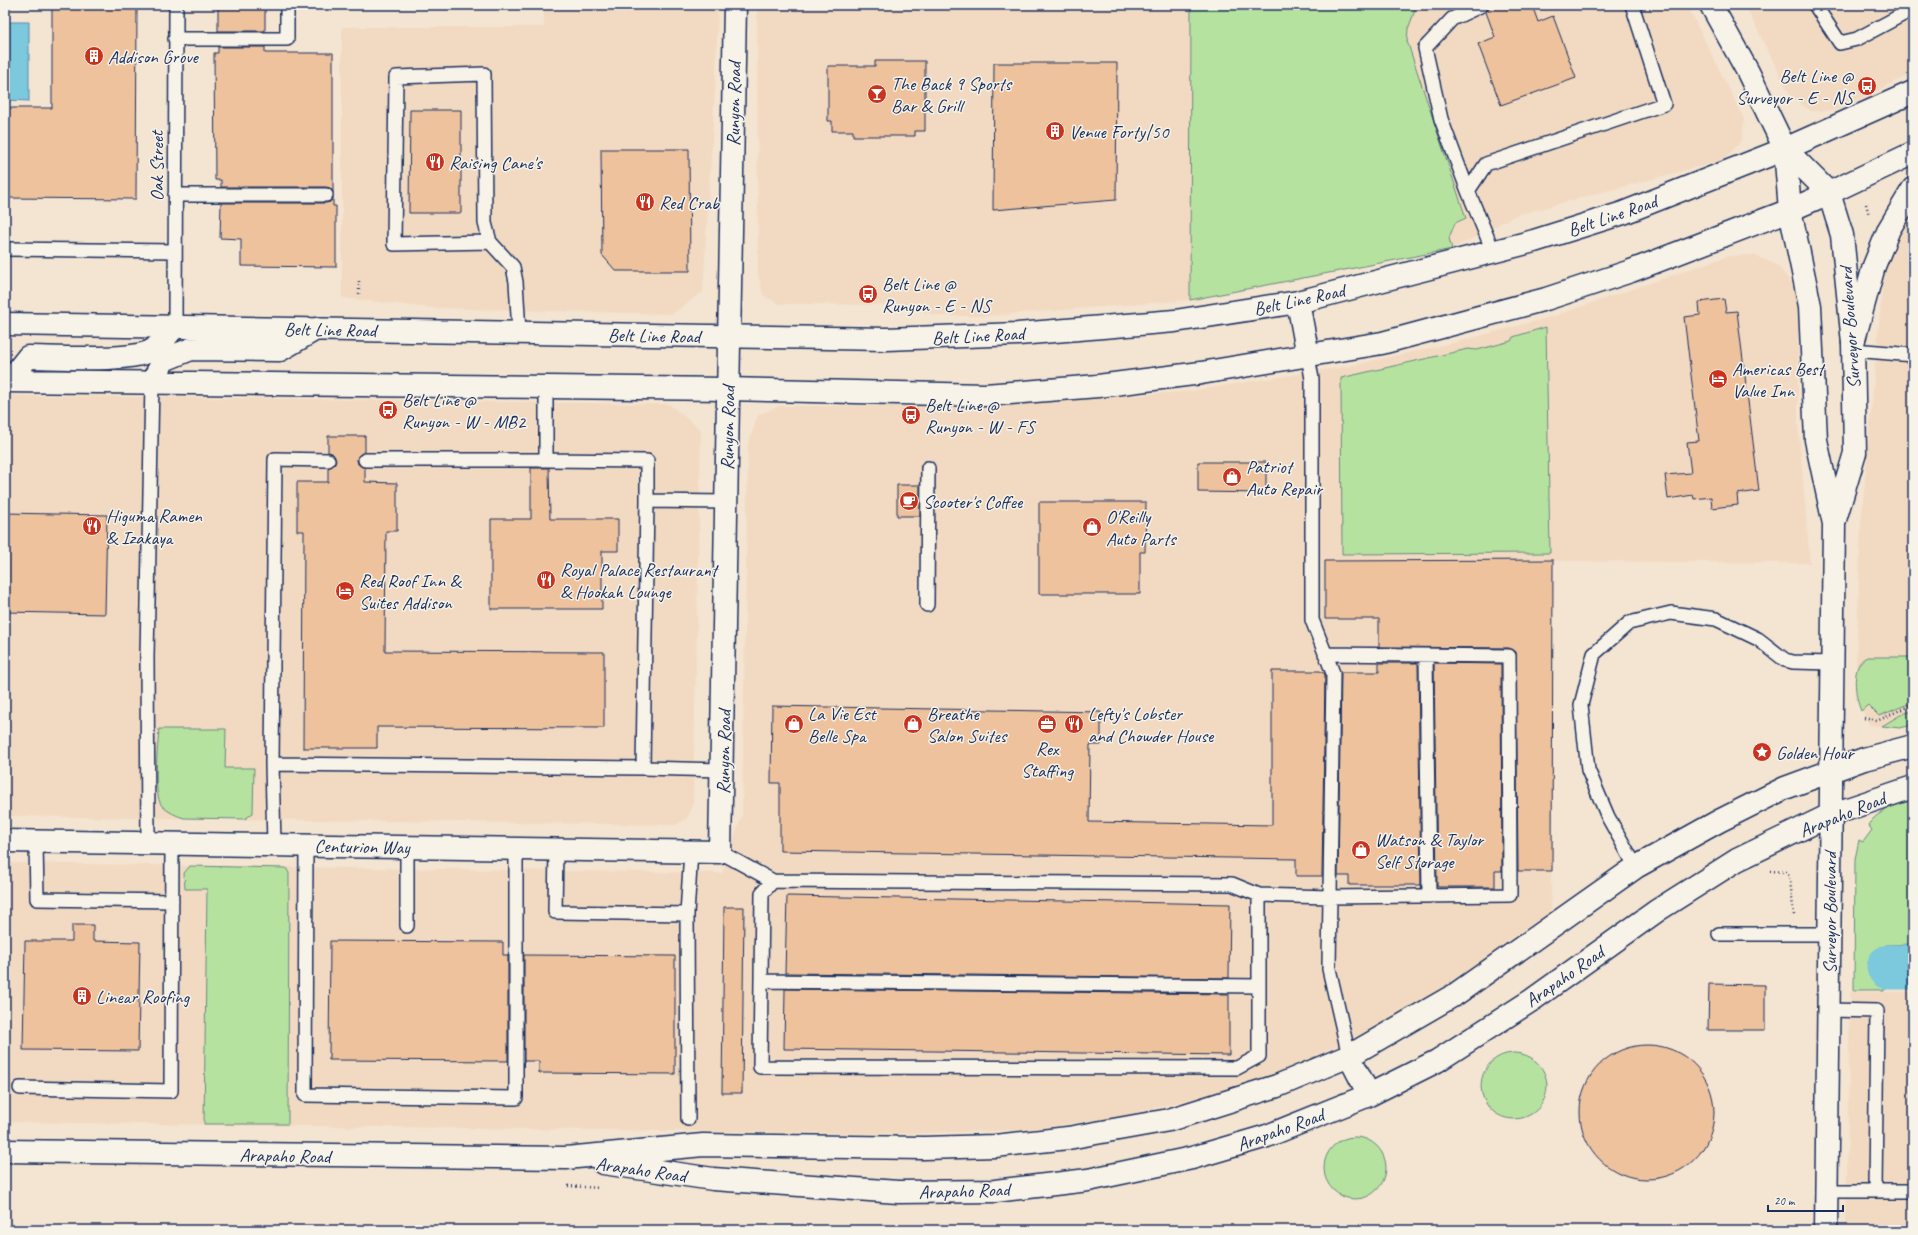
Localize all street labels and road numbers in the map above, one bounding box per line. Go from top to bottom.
street label: Runyon Road [721,58,747,146]
street label: Oak Street [145,129,169,201]
street label: Belt Line Road [1565,188,1663,242]
street label: Surveyor Boulevard [1834,263,1866,389]
street label: Belt Line Road [1252,278,1350,321]
street label: Belt Line Road [284,317,380,343]
street label: Belt Line Road [931,321,1028,350]
street label: Belt Line Road [608,323,704,349]
street label: Runyon Road [715,382,741,470]
street label: Runyon Road [711,706,737,794]
street label: Arapaho Road [1796,785,1892,843]
street label: Centurion Way [314,834,411,860]
street label: Surveyor Boulevard [1818,849,1842,974]
street label: Arapaho Road [1520,939,1612,1013]
street label: Arapaho Road [1234,1102,1330,1157]
street label: Arapaho Road [239,1143,334,1169]
street label: Arapaho Road [594,1152,691,1189]
street label: Arapaho Road [918,1177,1013,1205]

